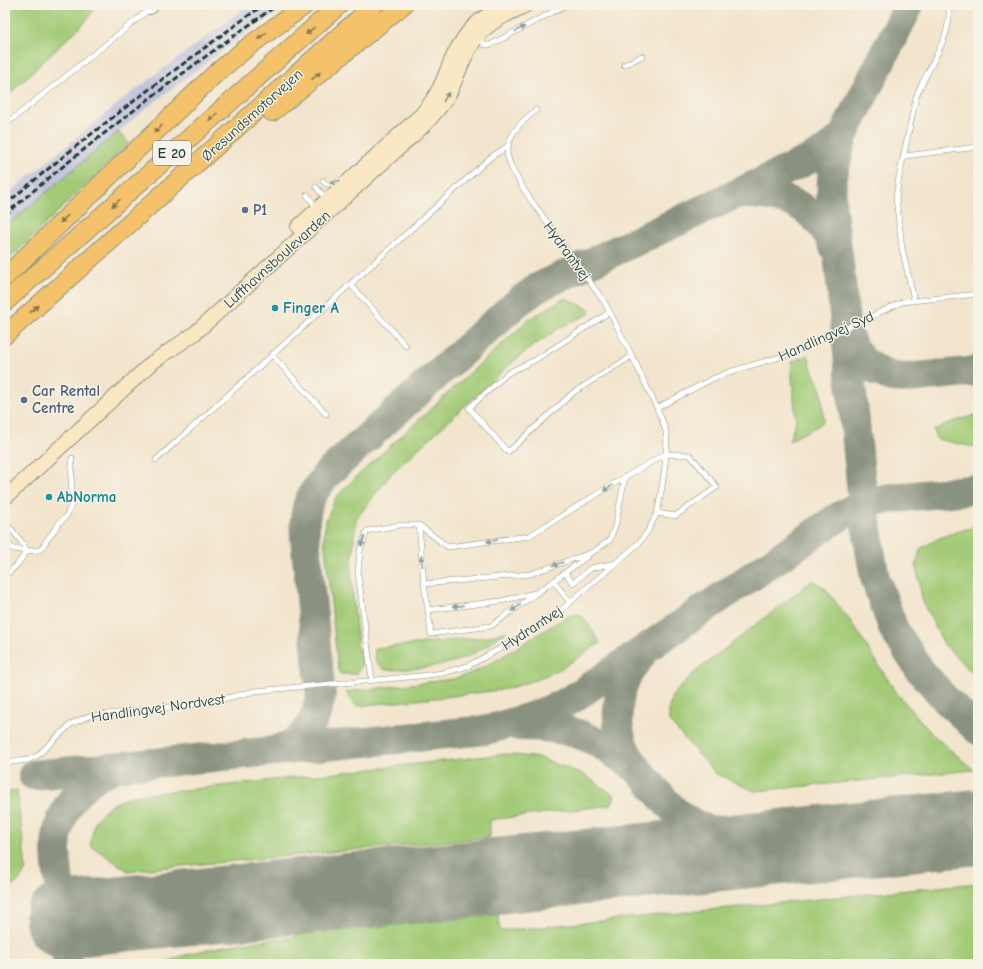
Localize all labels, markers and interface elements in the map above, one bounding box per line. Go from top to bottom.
one-way arrow [306,26,315,35]
one-way arrow [514,26,526,32]
one-way arrow [256,32,267,40]
street label: Øresundsmotorvejen [198,65,306,165]
one-way arrow [310,72,321,81]
one-way arrow [442,92,450,102]
one-way arrow [208,113,218,122]
one-way arrow [153,124,163,134]
road number: E 20 [153,141,191,165]
one-way arrow [328,179,340,185]
one-way arrow [111,199,121,208]
place label: P1 [253,201,267,219]
marker: P1 [240,205,250,215]
street label: Lufthavnsboulevarden [220,206,334,312]
one-way arrow [59,214,69,224]
street label: Hydrantvej [540,218,594,284]
place label: Finger A [283,299,339,317]
marker: Finger A [270,303,280,313]
one-way arrow [29,305,39,314]
street label: Handlingvej Syd [776,307,876,365]
place label: Car Rental Centre [32,382,100,417]
marker: Car Rental Centre [19,395,29,405]
one-way arrow [602,484,613,492]
place label: AbNorma [57,488,116,506]
marker: AbNorma [44,492,54,502]
one-way arrow [360,535,366,547]
one-way arrow [486,538,498,544]
one-way arrow [419,555,426,567]
one-way arrow [551,562,563,568]
street label: Hydrantvej [498,602,566,654]
one-way arrow [452,603,464,609]
one-way arrow [511,604,522,612]
street label: Handlingvej Nordvest [90,690,227,726]

